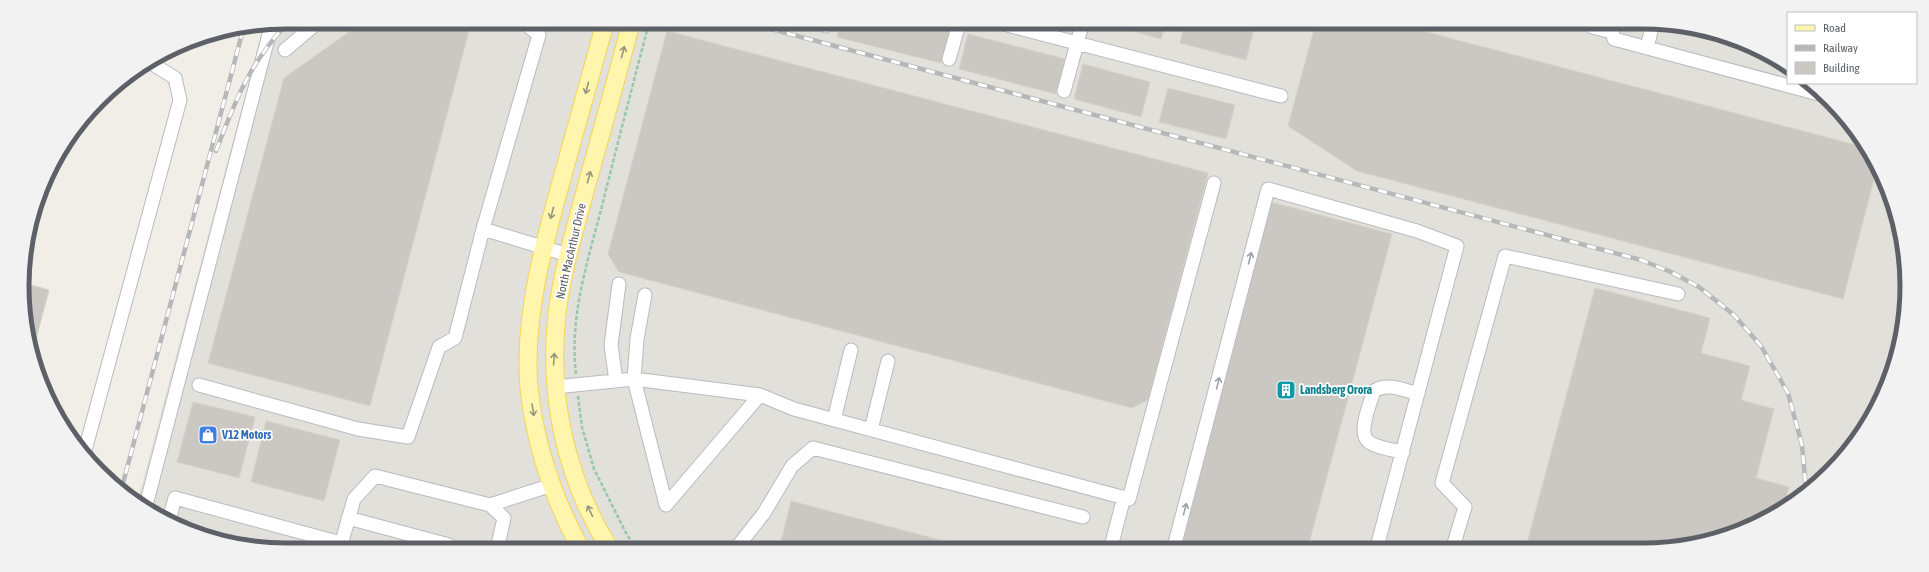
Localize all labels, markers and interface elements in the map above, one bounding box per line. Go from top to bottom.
legend [1787,12,1917,84]
text: Road [1823,21,1846,35]
text: Railway [1823,41,1858,55]
one-way arrow [620,45,628,58]
text: Building [1823,61,1861,75]
one-way arrow [583,81,590,94]
one-way arrow [586,171,593,184]
street label: North MacArthur Drive [553,202,589,300]
one-way arrow [548,206,556,219]
one-way arrow [1247,251,1254,264]
one-way arrow [550,353,557,366]
one-way arrow [1214,377,1222,390]
building icon: Landsberg Orora [1275,379,1297,401]
place label: Landsberg Orora [1300,383,1373,397]
one-way arrow [529,404,537,417]
shop icon: V12 Motors [197,424,219,446]
place label: V12 Motors [221,428,272,442]
one-way arrow [1181,503,1189,516]
one-way arrow [586,506,593,518]

